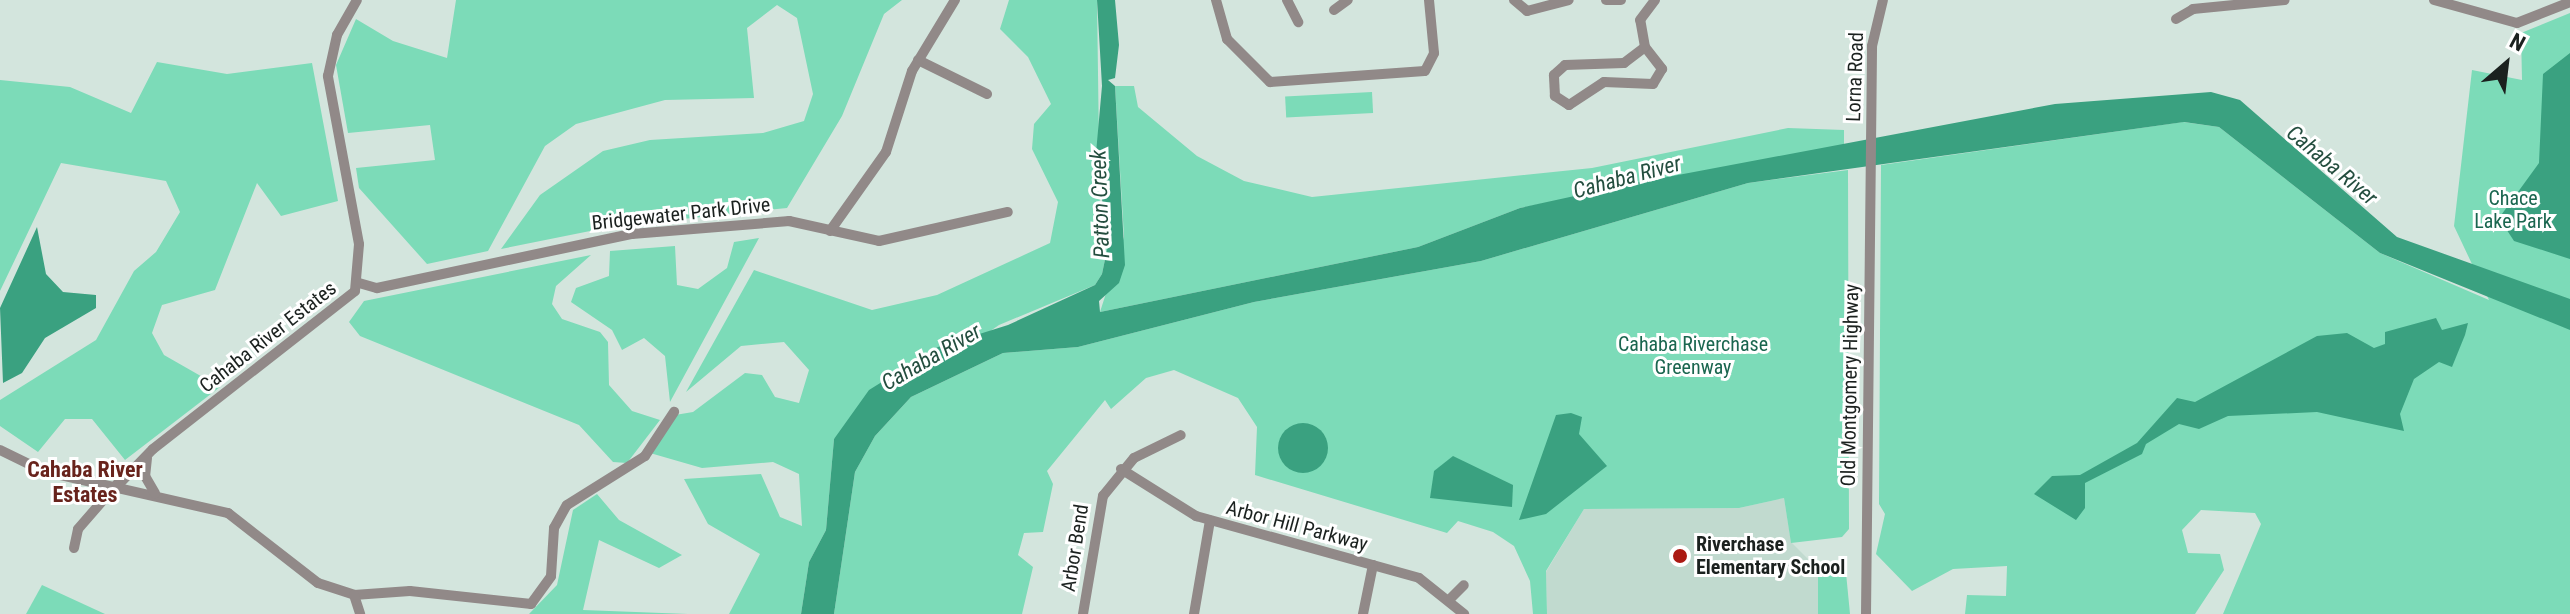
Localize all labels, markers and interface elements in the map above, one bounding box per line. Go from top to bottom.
north arrow [2466,24,2546,104]
text: N [2506,28,2529,57]
street label: Lorna Road [1841,32,1869,122]
water label: Cahaba River [2281,119,2383,211]
water label: Patton Creek [1085,149,1115,259]
water label: Cahaba River [1570,150,1684,204]
park label: Chace Lake Park [2474,186,2552,233]
street label: Bridgewater Park Drive [591,193,771,235]
street label: Cahaba River Estates [195,276,341,398]
street label: Old Montgomery Highway [1836,283,1864,487]
water label: Cahaba River [877,318,985,396]
park label: Cahaba Riverchase Greenway [1618,333,1768,380]
district label: Cahaba River Estates [27,456,143,508]
street label: Arbor Hill Parkway [1224,496,1370,556]
street label: Arbor Bend [1056,503,1094,593]
place label: Riverchase Elementary School [1696,532,1845,579]
marker: Riverchase Elementary School [1671,547,1689,565]

